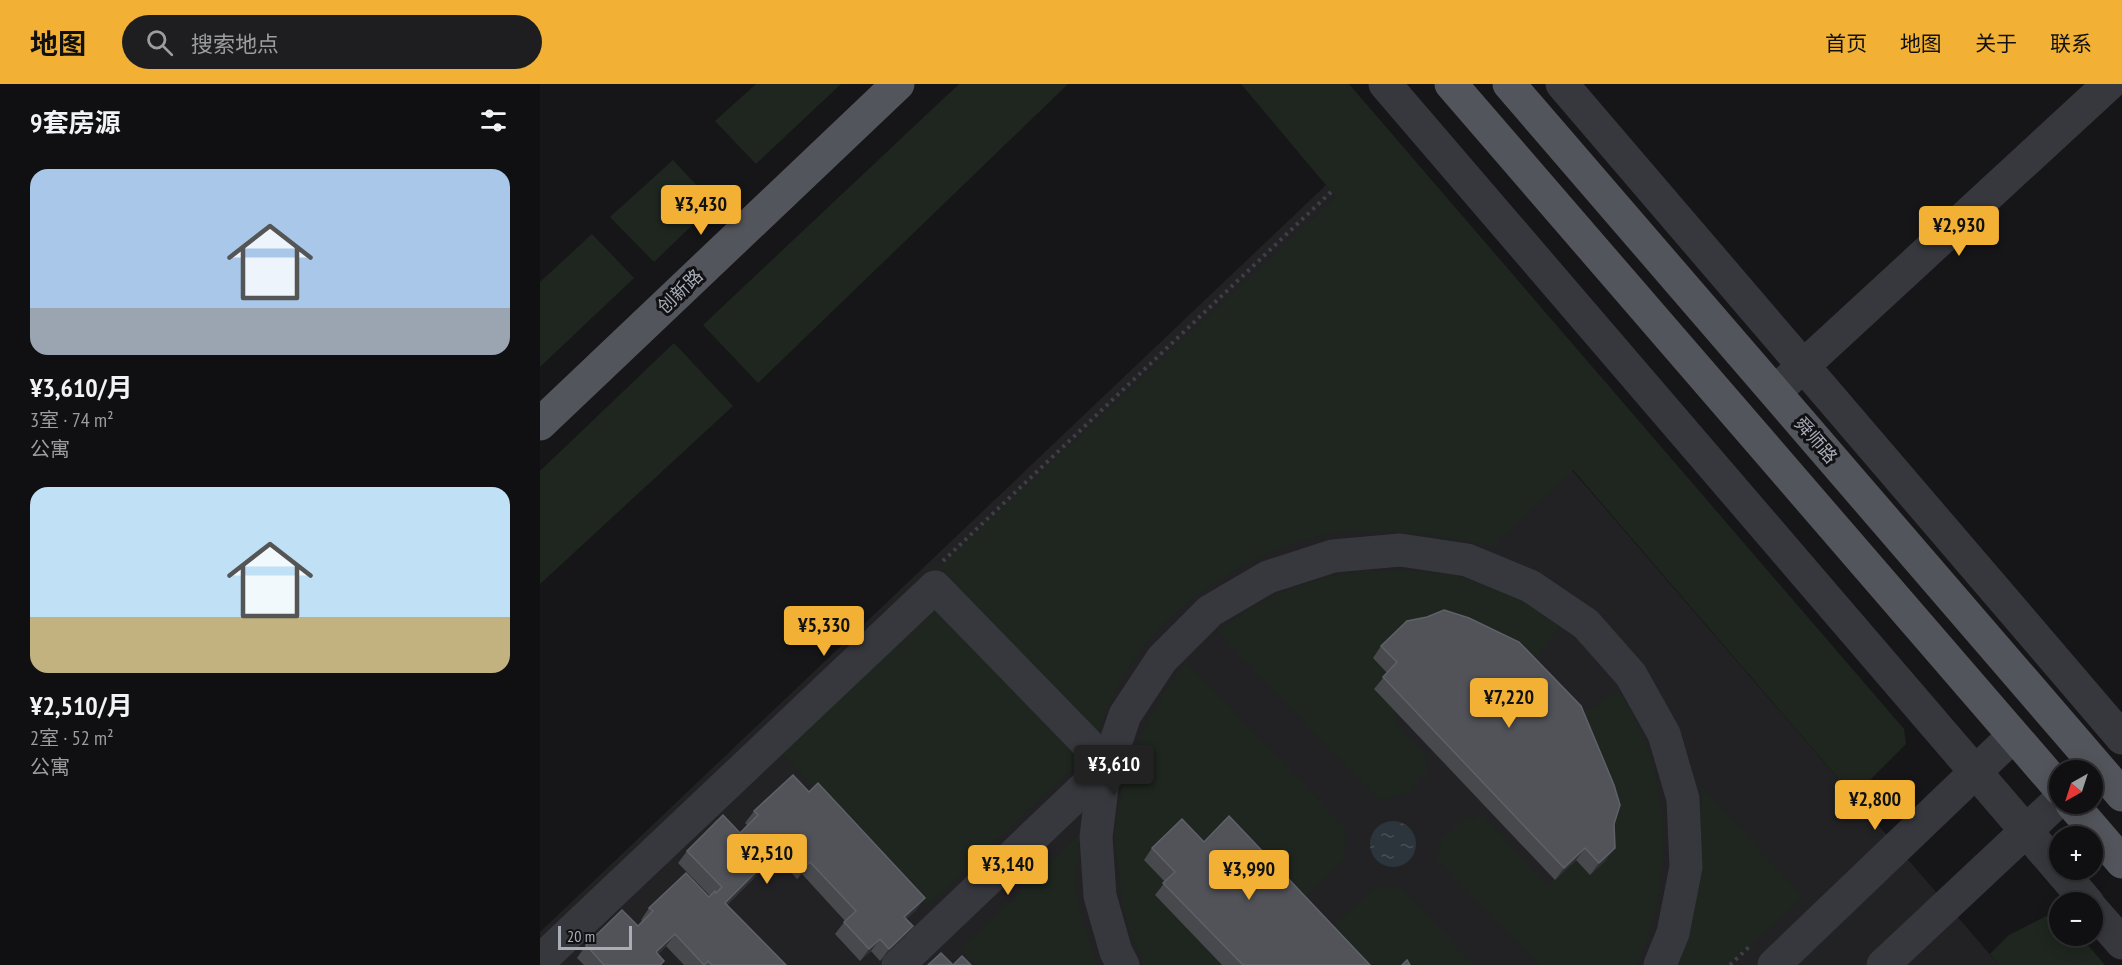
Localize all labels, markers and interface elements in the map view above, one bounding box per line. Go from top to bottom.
search box [122,15,542,69]
text: 地图 [30,25,86,62]
icon: search [143,26,176,59]
text: 搜索地点 [191,30,279,58]
text: 首页 [1825,30,1867,57]
text: 地图 [1900,30,1942,57]
text: 关于 [1975,30,2017,57]
text: 联系 [2050,30,2092,57]
icon: filters [477,104,510,137]
text: 9套房源 [30,106,120,139]
pin: ¥3,430 [652,185,750,236]
text: ¥3,430 [675,191,727,217]
pin: ¥2,930 [1910,206,2008,257]
icon: home [216,208,324,316]
text: ¥2,930 [1933,212,1985,238]
street label: 创新路 [653,264,707,318]
text: ¥3,610/月 [30,371,133,404]
text: 3室 · 74 m² [30,407,114,433]
street label: 舜师路 [1790,412,1842,468]
text: 公寓 [30,436,70,462]
icon: home [216,526,324,634]
pin: ¥5,330 [775,606,873,657]
text: ¥5,330 [798,612,850,638]
pin: ¥7,220 [1460,678,1558,729]
text: ¥7,220 [1484,684,1534,710]
text: ¥2,510/月 [30,689,133,722]
text: 2室 · 52 m² [30,725,114,751]
pin: ¥3,610 [1065,745,1163,796]
text: ¥3,610 [1088,751,1140,777]
text: 公寓 [30,754,70,780]
north arrow [2049,760,2103,814]
map controls [2049,760,2103,946]
pin: ¥2,800 [1826,780,1924,831]
text: ¥2,800 [1849,786,1901,812]
button: + [2049,826,2103,880]
pin: ¥2,510 [718,834,816,885]
text: ¥2,510 [741,840,793,866]
pin: ¥3,140 [959,845,1057,896]
pin: ¥3,990 [1200,850,1298,901]
text: ¥3,140 [982,851,1034,877]
text: ¥3,990 [1223,856,1275,882]
button: − [2049,892,2103,946]
scale bar [558,923,632,950]
text: 20 m [567,926,595,946]

